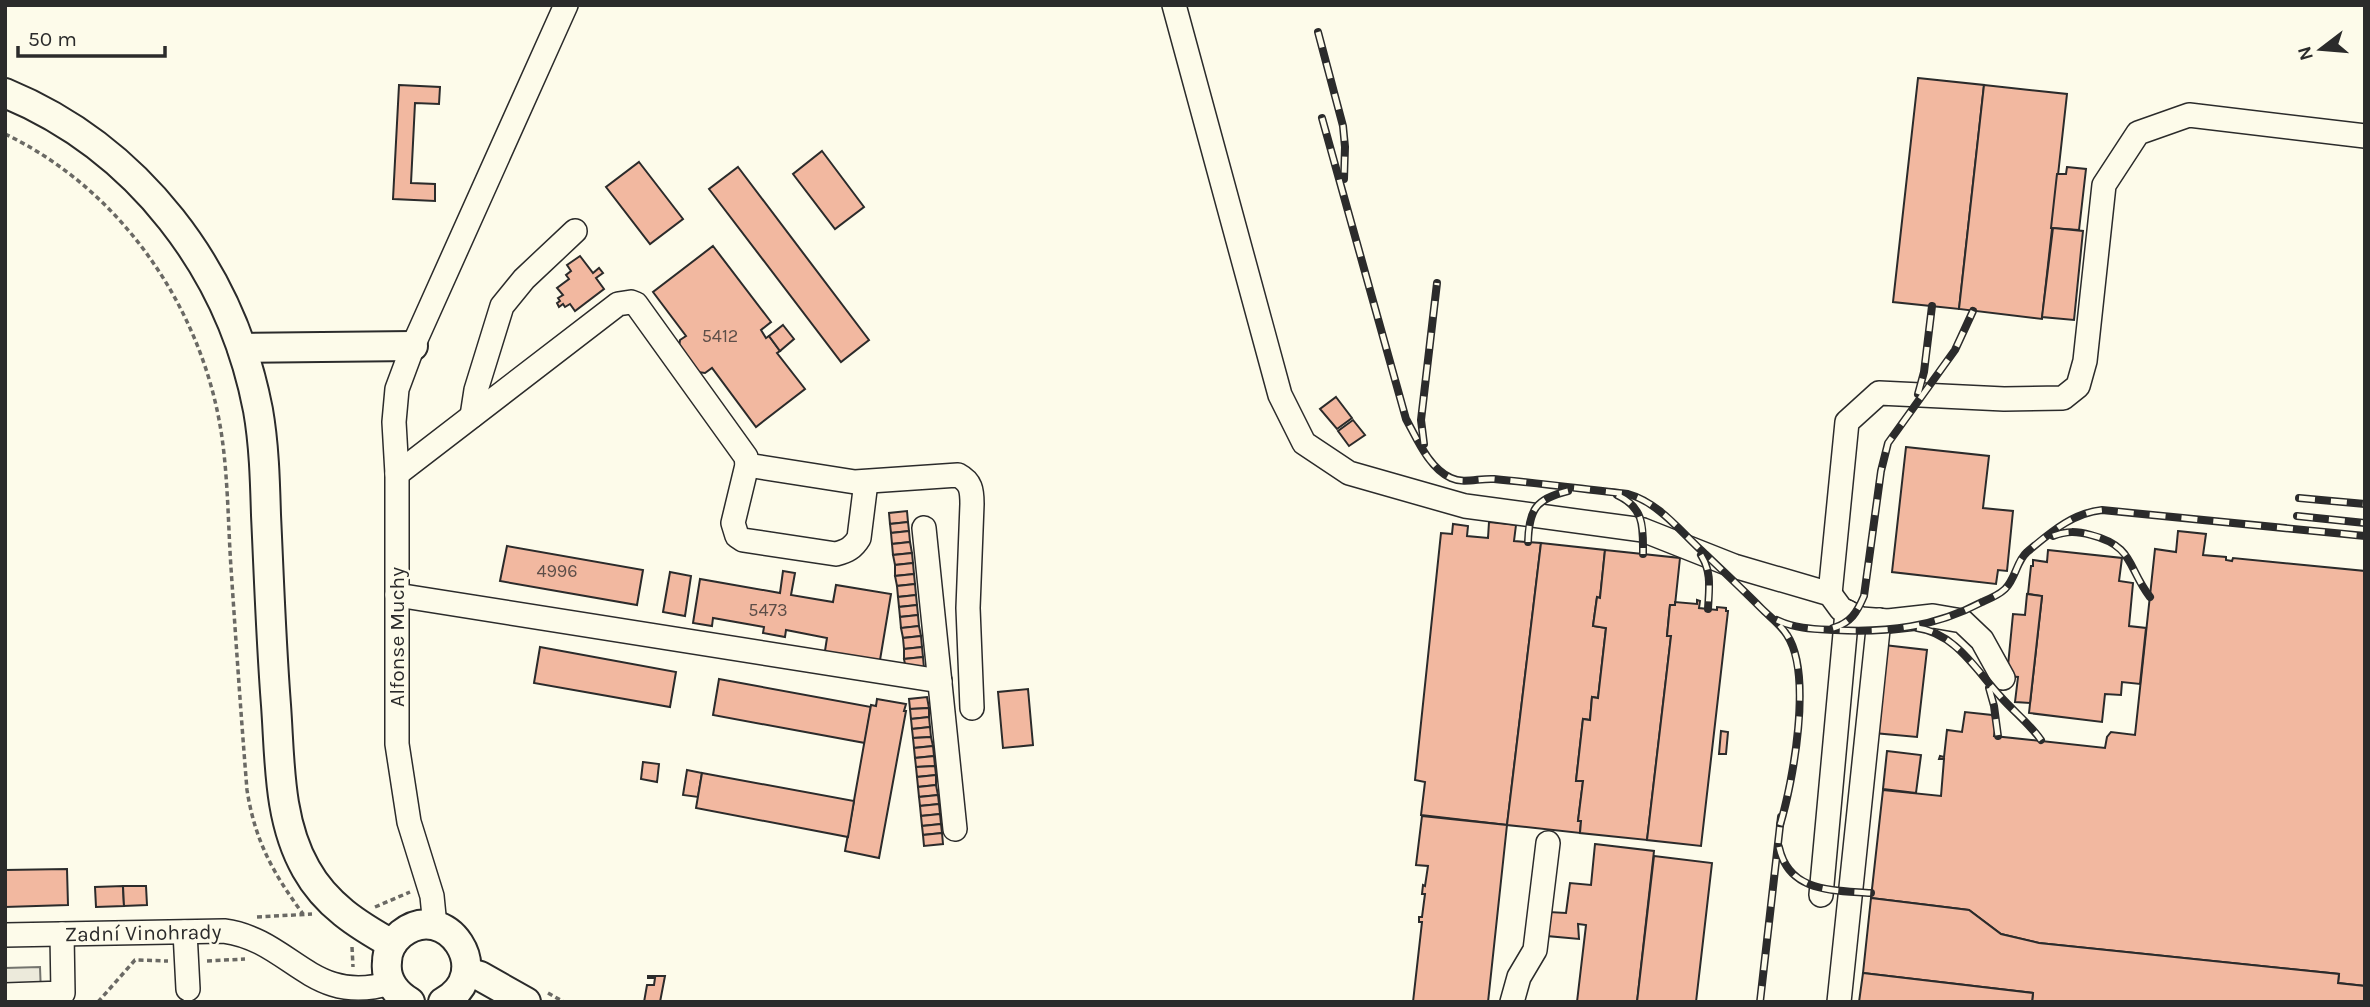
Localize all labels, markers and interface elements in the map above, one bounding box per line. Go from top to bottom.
scale bar [18,14,164,58]
north arrow [2286,14,2356,84]
text: 50 m [28,27,77,51]
text: N [2293,44,2318,63]
house number: 5412 [702,325,738,347]
house number: 4996 [536,560,578,582]
street label: Alfonse Muchy [385,567,409,707]
house number: 5473 [748,599,788,621]
street label: Zadní Vinohrady [64,920,222,946]

